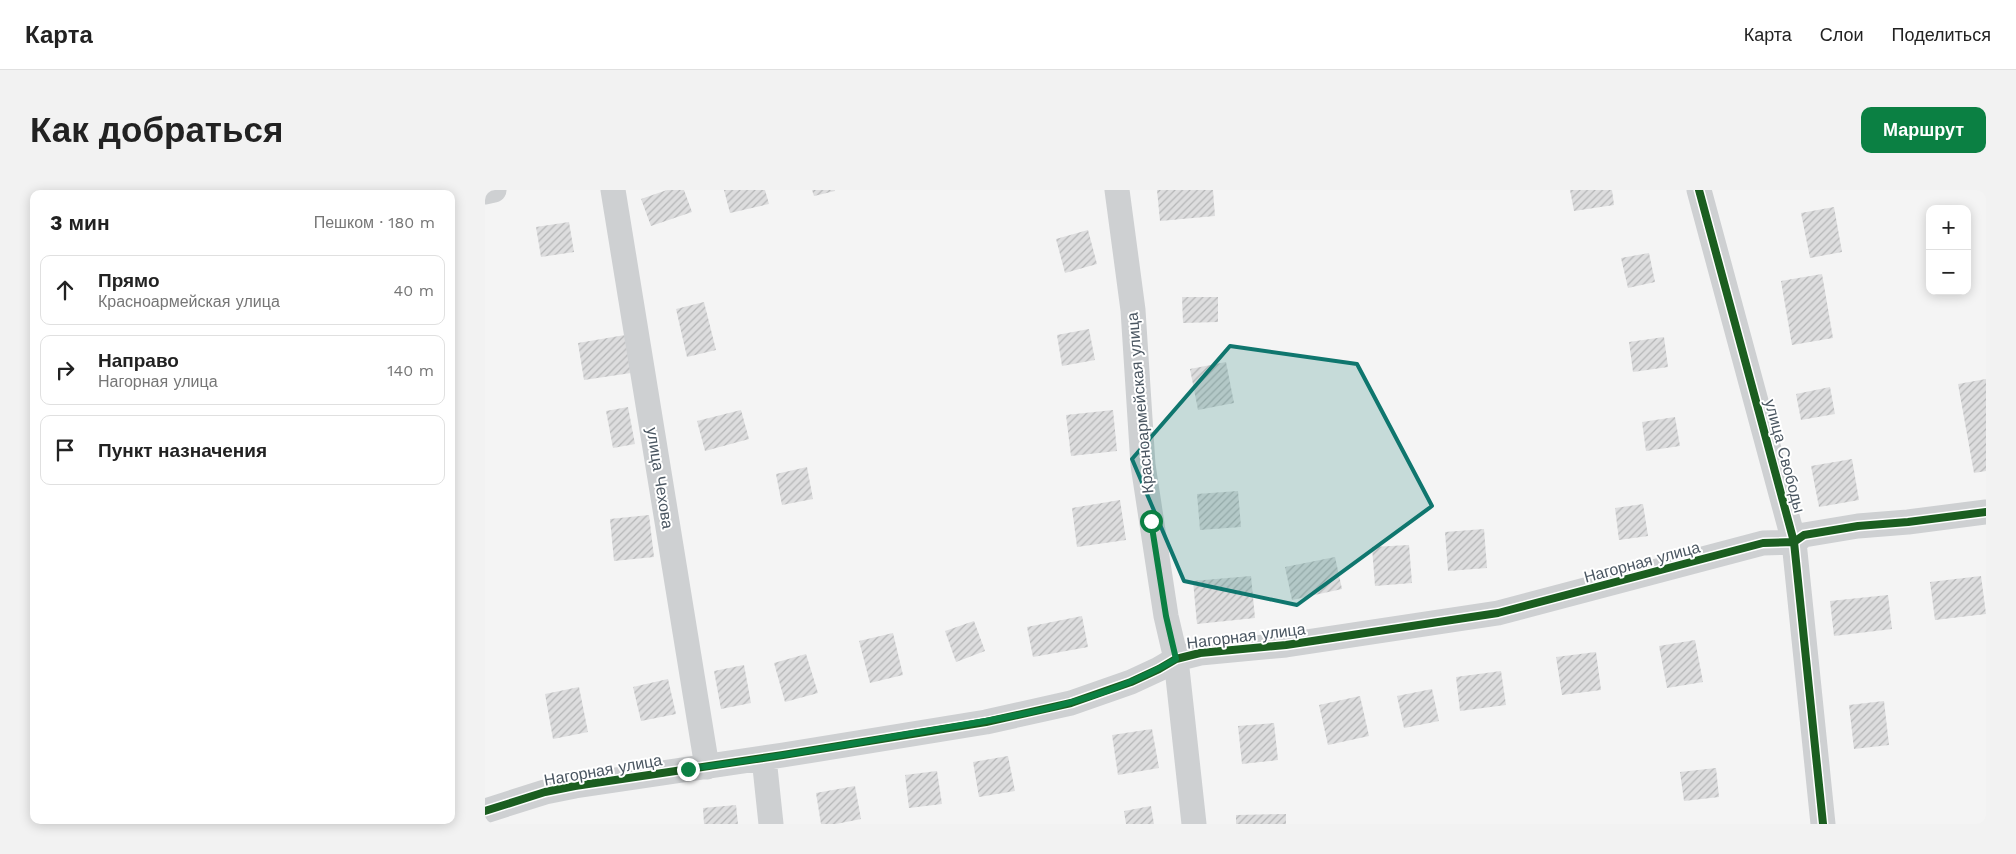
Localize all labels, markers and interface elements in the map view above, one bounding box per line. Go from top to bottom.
text: Карта [25,21,93,49]
text: Карта [1744,24,1792,45]
text: Слои [1820,24,1864,45]
text: Поделиться [1892,24,1991,45]
button: Маршрут [1861,107,1986,153]
text: Как добраться [30,109,283,151]
map controls [1926,205,1971,295]
button: + [1926,205,1971,250]
text: 3 мин [50,210,110,235]
text: Пешком · 180 m [314,213,435,232]
button: − [1926,250,1971,295]
text: Прямо [98,269,160,292]
icon: ahead [51,276,79,304]
text: 40 m [394,281,434,300]
text: Красноармейская улица [98,292,280,311]
street label: Красноармейская улица [1123,311,1157,494]
text: Направо [98,349,179,372]
icon: right [51,356,79,384]
text: 140 m [387,361,434,380]
text: Нагорная улица [98,372,218,391]
street label: улица Свободы [1761,397,1809,515]
street label: улица Чехова [643,426,677,530]
icon: arrive [51,436,79,464]
text: Пункт назначения [98,439,267,462]
route start [1140,510,1163,533]
street label: Нагорная улица [1582,537,1702,587]
street label: Нагорная улица [1185,619,1307,653]
street label: Нагорная улица [542,750,664,790]
route end [677,758,700,781]

